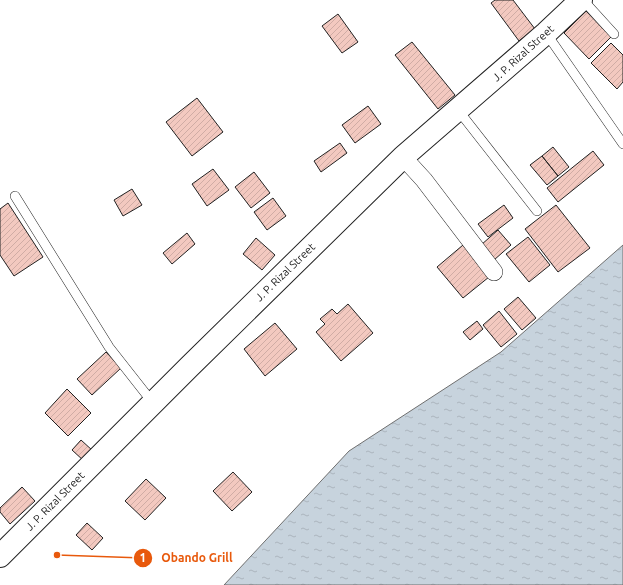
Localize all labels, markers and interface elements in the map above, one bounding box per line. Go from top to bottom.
street label: J. P. Rizal Street [490,22,556,84]
street label: J. P. Rizal Street [253,240,318,303]
street label: J. P. Rizal Street [23,469,87,533]
callout: Obando Grill [133,546,240,570]
text: 1 [140,551,146,564]
text: Obando Grill [161,551,233,564]

